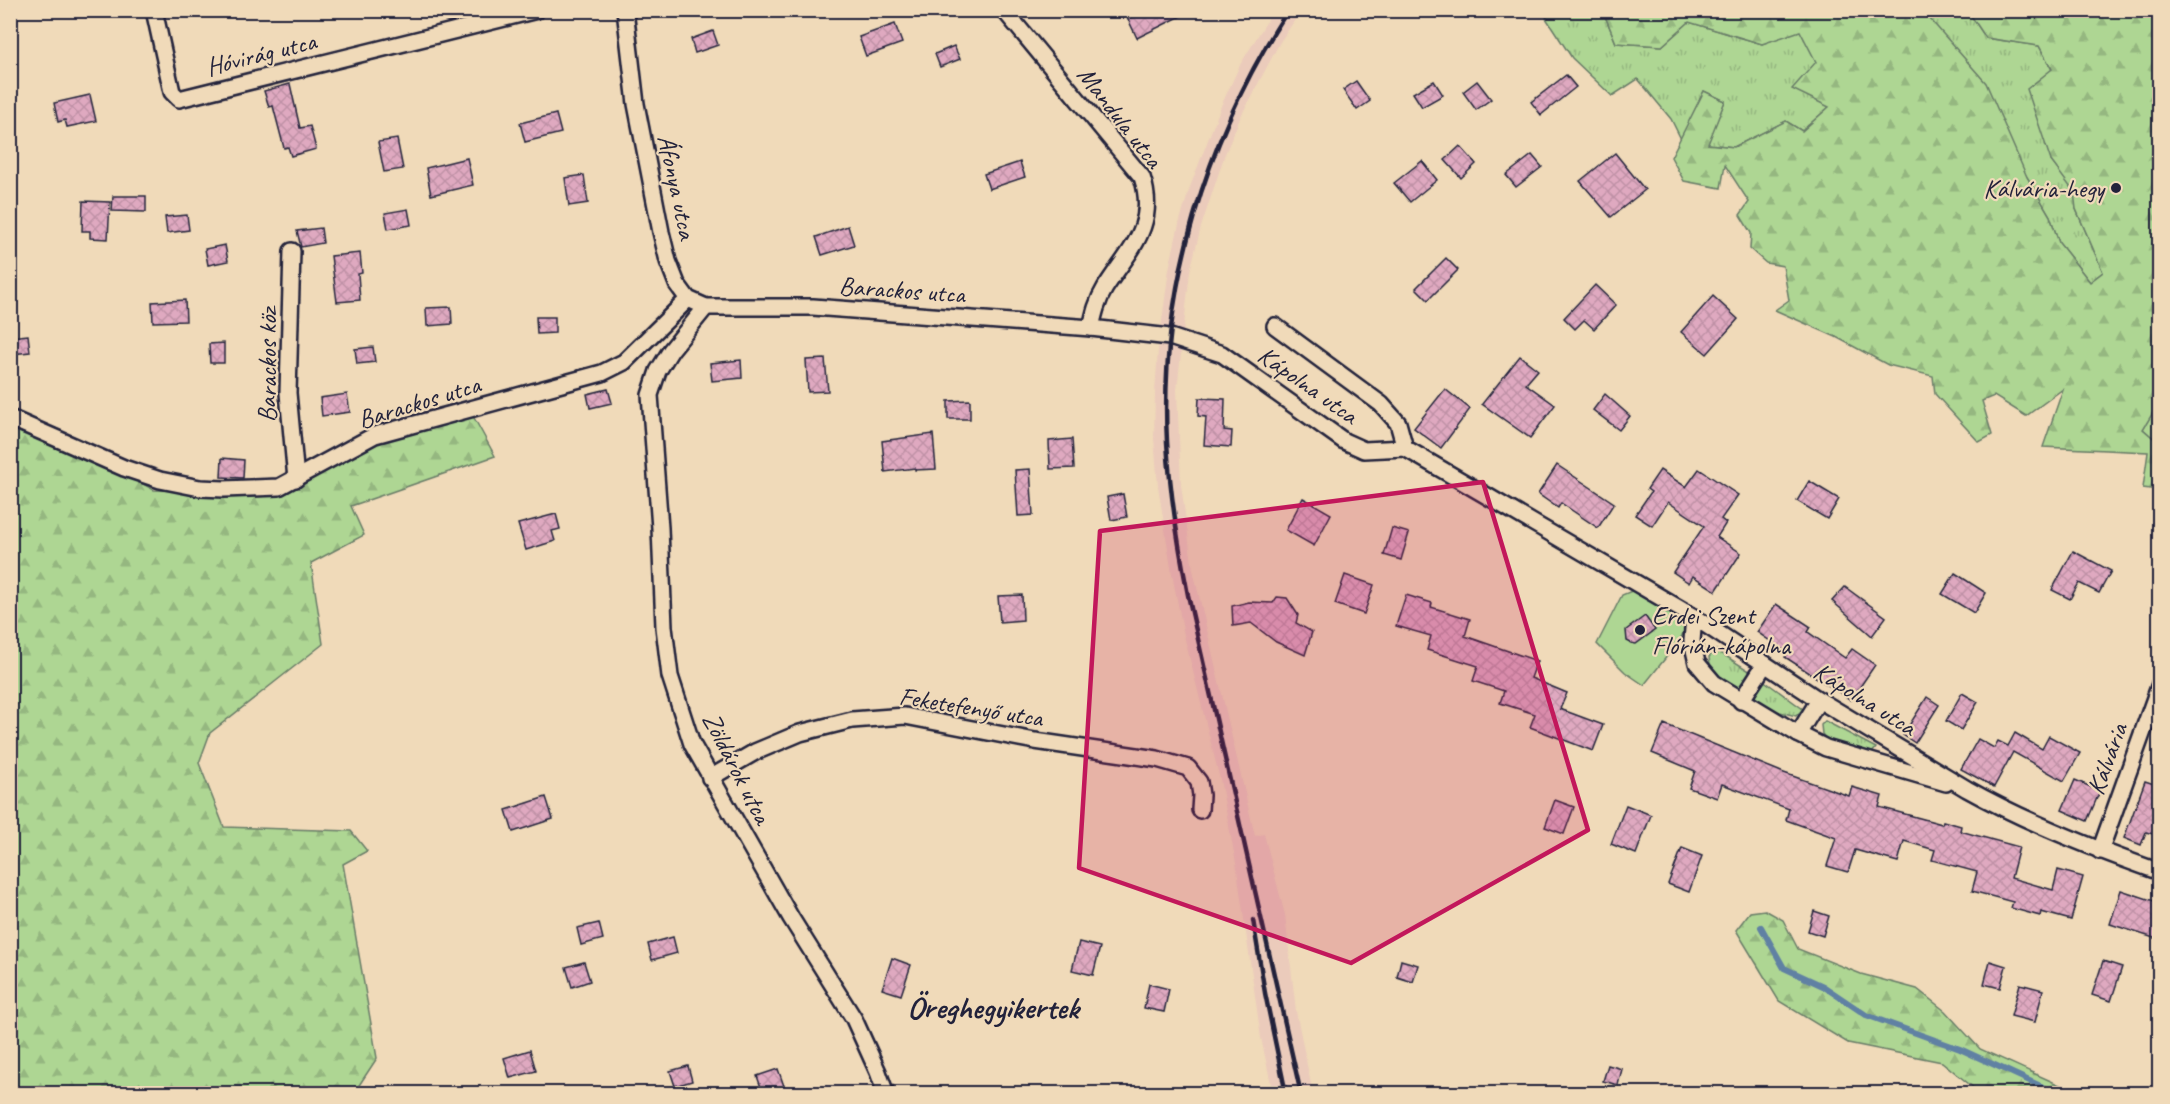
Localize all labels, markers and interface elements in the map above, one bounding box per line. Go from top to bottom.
street label: Hóvirág utca [203,24,321,84]
street label: Mandula utca [1070,59,1171,176]
street label: Áfonya utca [650,132,704,244]
place label: Kálvária-hegy [1983,172,2106,205]
marker: Kálvária-hegy [2109,181,2123,195]
street label: Barackos utca [838,269,968,311]
street label: Barackos köz [251,305,284,422]
street label: Kápolna utca [1251,339,1366,432]
street label: Barackos utca [354,367,486,436]
place label: Erdei Szent Flórián-kápolna [1652,599,1792,662]
marker: Erdei Szent Flórián-kápolna [1633,623,1647,637]
street label: Kápolna utca [1808,655,1924,744]
street label: Feketefenyő utca [897,679,1047,735]
street label: Zöldárok utca [695,707,780,832]
street label: Kálvária [2079,717,2136,799]
district label: Öreghegyikertek [907,987,1082,1028]

